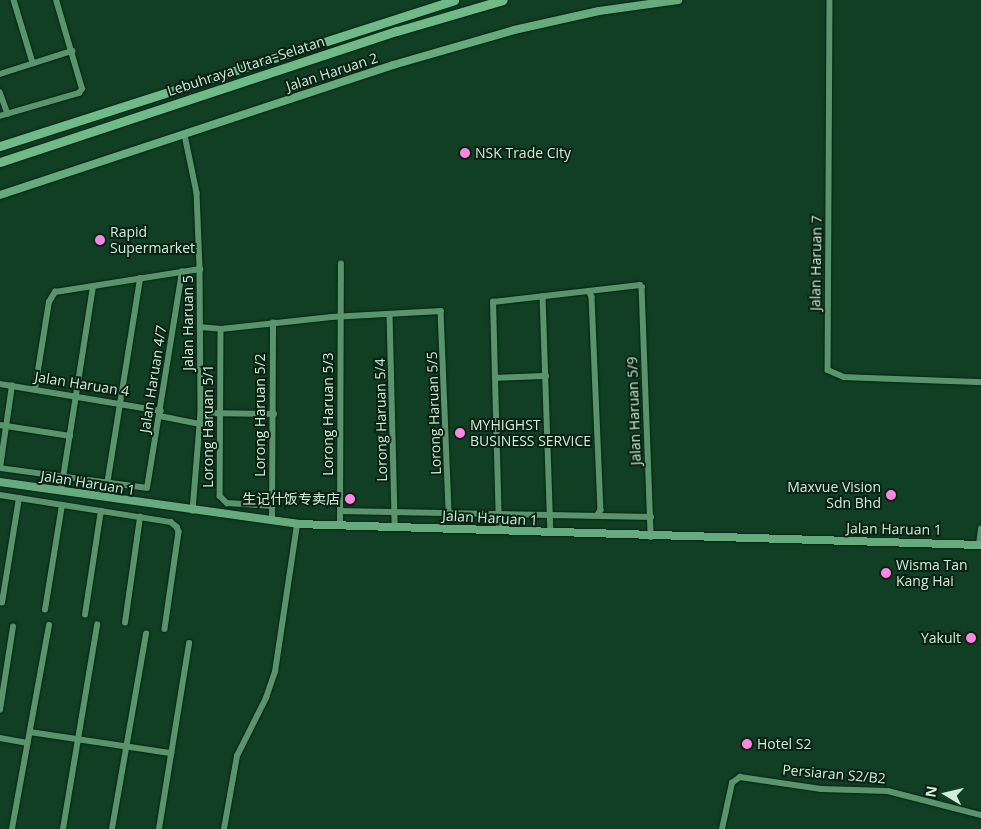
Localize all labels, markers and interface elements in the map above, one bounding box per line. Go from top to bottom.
street label: Lebuhraya Utara–Selatan [165,33,327,99]
street label: Jalan Haruan 2 [284,49,380,95]
place label: NSK Trade City [475,145,571,161]
marker: NSK Trade City [459,147,471,159]
street label: Jalan Haruan 7 [807,215,825,311]
place label: Rapid Supermarket [110,224,195,256]
marker: Rapid Supermarket [94,234,106,246]
street label: Jalan Haruan 5 [180,275,196,371]
street label: Jalan Haruan 4/7 [136,324,170,434]
street label: Lorong Haruan 5/5 [423,351,445,475]
street label: Lorong Haruan 5/3 [320,352,336,476]
street label: Lorong Haruan 5/2 [252,353,268,477]
street label: Jalan Haruan 5/9 [624,356,644,466]
street label: Lorong Haruan 5/4 [372,358,390,482]
street label: Lorong Haruan 5/1 [200,364,216,488]
street label: Jalan Haruan 4 [34,368,130,400]
place label: MYHIGHST BUSINESS SERVICE [470,417,591,450]
marker: MYHIGHST BUSINESS SERVICE [454,427,466,439]
street label: Jalan Haruan 1 [40,467,136,499]
place label: Maxvue Vision Sdn Bhd [787,479,881,512]
marker: Maxvue Vision Sdn Bhd [885,489,897,501]
place label: 生记什饭专卖店 [242,491,340,507]
marker: 生记什饭专卖店 [344,493,356,505]
street label: Jalan Haruan 1 [442,507,538,529]
street label: Jalan Haruan 1 [846,520,942,538]
place label: Wisma Tan Kang Hai [896,557,968,590]
marker: Wisma Tan Kang Hai [880,567,892,579]
place label: Yakult [921,630,961,646]
marker: Yakult [965,632,977,644]
place label: Hotel S2 [757,736,811,752]
marker: Hotel S2 [741,738,753,750]
street label: Persiaran S2/B2 [782,761,886,787]
north arrow [921,769,971,819]
text: N [920,784,941,799]

